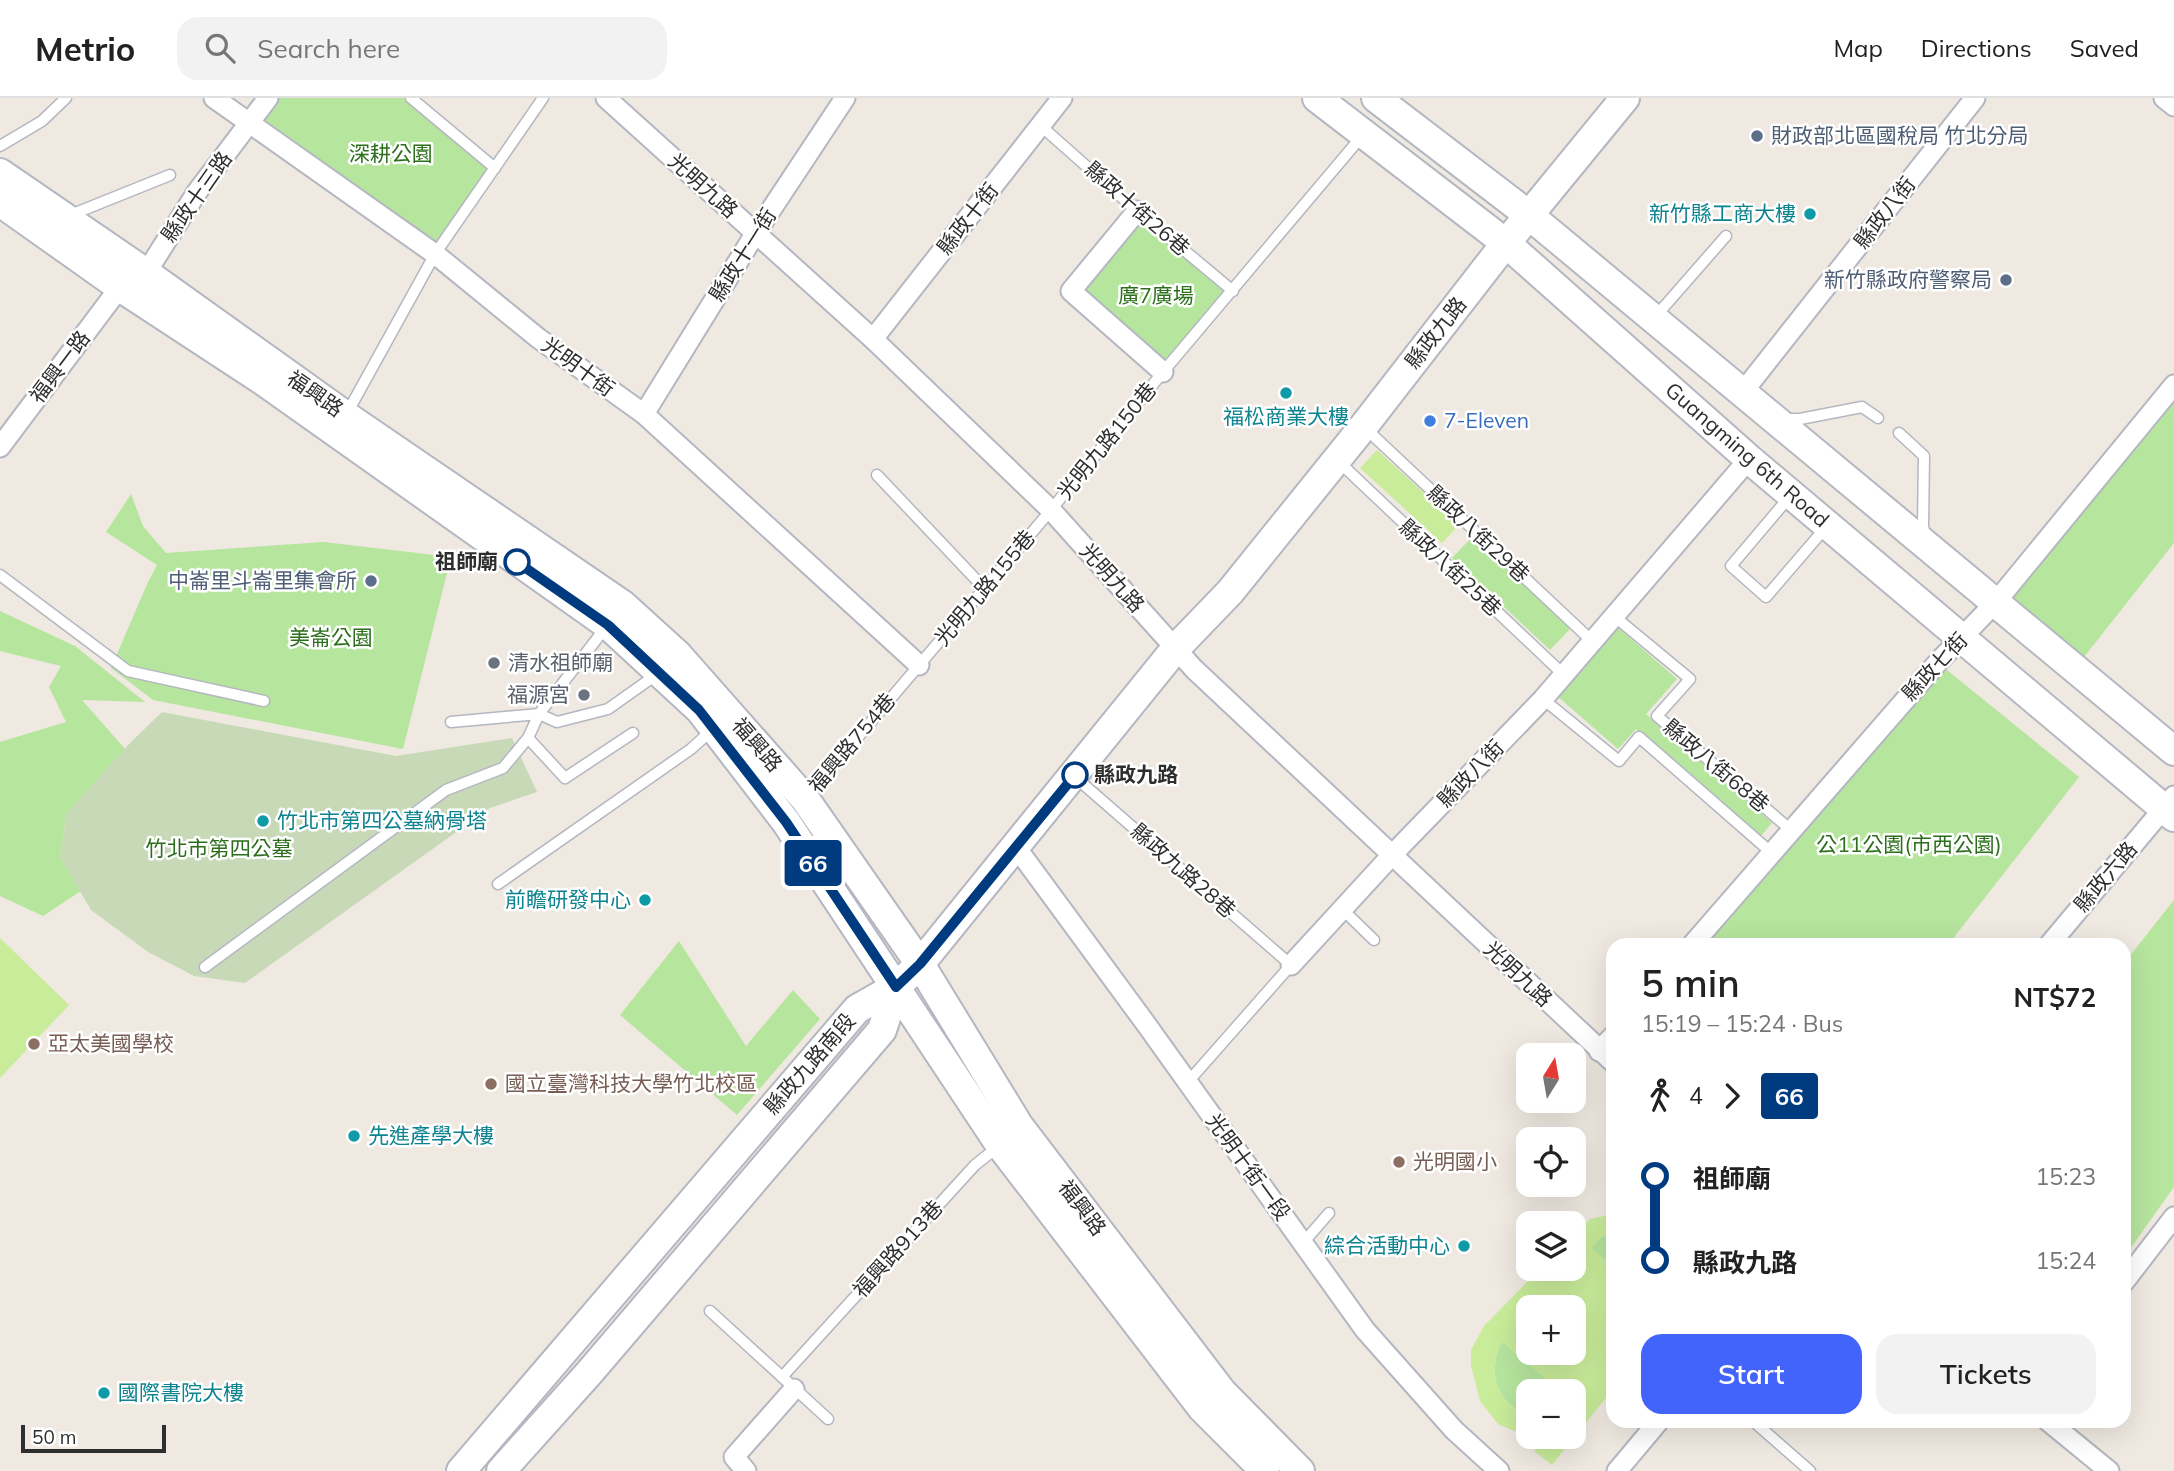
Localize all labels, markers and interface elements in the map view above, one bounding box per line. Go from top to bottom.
search box [177,17,667,80]
text: Metrio [35,28,135,69]
icon: search [201,29,239,67]
text: Search here [257,32,400,65]
text: Map [1833,33,1883,63]
text: Directions [1921,33,2032,63]
text: Saved [2070,33,2139,63]
place label: 財政部北區國稅局 竹北分局 [1771,122,2028,148]
marker: 財政部北區國稅局 竹北分局 [1749,128,1765,144]
park label: 深耕公園 [349,140,433,166]
street label: 縣政十三路 [155,146,237,247]
street label: 光明九路 [664,147,744,223]
street label: 縣政十街26巷 [1080,156,1195,261]
street label: 縣政八街 [1848,171,1920,253]
street label: 縣政十街 [931,177,1003,259]
place label: 新竹縣工商大樓 [1649,200,1796,226]
street label: 縣政十一街 [703,203,781,306]
marker: 新竹縣工商大樓 [1802,206,1818,222]
place label: 新竹縣政府警察局 [1824,266,1992,292]
marker: 新竹縣政府警察局 [1998,272,2014,288]
park label: 廣7廣場 [1118,282,1194,308]
street label: 縣政九路 [1399,291,1471,373]
street label: 福興一路 [24,325,95,408]
street label: 光明十街 [537,331,620,401]
street label: 福興路 [282,364,349,422]
street label: Guangming 6th Road [1661,376,1835,532]
street label: 光明九路150巷 [1051,377,1161,504]
marker: 福松商業大樓 [1278,385,1294,401]
place label: 福松商業大樓 [1223,403,1349,429]
place label: 7-Eleven [1444,407,1529,433]
marker: 7-Eleven [1422,413,1438,429]
street label: 縣政八街29巷 [1422,479,1535,587]
street label: 縣政八街25巷 [1394,513,1507,621]
street label: 光明九路155巷 [928,524,1040,650]
street label: 光明九路 [1075,537,1151,617]
place label: 祖師廟 [435,548,498,574]
marker: 祖師廟 [504,549,530,575]
place label: 中崙里斗崙里集會所 [168,567,357,593]
marker: 中崙里斗崙里集會所 [363,573,379,589]
park label: 美崙公園 [289,624,373,650]
street label: 縣政七街 [1896,627,1972,706]
place label: 清水祖師廟 [508,649,613,675]
marker: 清水祖師廟 [486,655,502,671]
place label: 福源宮 [507,681,570,707]
marker: 福源宮 [576,687,592,703]
street label: 福興路754巷 [802,687,900,797]
street label: 福興路 [727,712,788,777]
street label: 縣政八街68巷 [1658,713,1775,817]
street label: 縣政八街 [1432,734,1509,813]
place label: 縣政九路 [1094,761,1178,787]
marker: 縣政九路 [1062,762,1088,788]
place label: 竹北市第四公墓納骨塔 [277,807,487,833]
marker: 竹北市第四公墓納骨塔 [255,813,271,829]
street label: 縣政九路28巷 [1126,818,1241,923]
park label: 公11公園(市西公園) [1816,831,2002,857]
park label: 竹北市第四公墓 [146,835,293,861]
street label: 縣政六路 [2068,836,2142,917]
line badge: 66 [782,840,844,886]
text: 66 [799,848,827,878]
place label: 前瞻研發中心 [505,886,631,912]
marker: 前瞻研發中心 [637,892,653,908]
street label: 光明九路 [1479,935,1558,1011]
text: 5 min [1641,959,1740,1007]
text: NT$72 [2013,981,2096,1014]
street label: 縣政九路南段 [758,1007,860,1119]
text: 15:19 – 15:24 · Bus [1641,1009,1843,1038]
place label: 亞太美國學校 [48,1030,174,1056]
marker: 亞太美國學校 [26,1036,42,1052]
north arrow [1516,1043,1586,1113]
map controls [1516,1043,1586,1449]
place label: 國立臺灣科技大學竹北校區 [505,1070,757,1096]
marker: 國立臺灣科技大學竹北校區 [483,1076,499,1092]
icon: walk [1641,1077,1679,1115]
icon: forward [1713,1077,1751,1115]
text: 4 [1689,1081,1703,1110]
text: 66 [1775,1081,1804,1111]
street label: 光明十街一段 [1201,1108,1296,1225]
place label: 先進產學大樓 [368,1122,494,1148]
button: locate [1516,1127,1586,1197]
marker: 先進產學大樓 [346,1128,362,1144]
place label: 光明國小 [1413,1148,1497,1174]
marker: 光明國小 [1391,1154,1407,1170]
text: 祖師廟 [1693,1162,1771,1195]
text: 15:23 [2036,1162,2096,1191]
street label: 福興路 [1053,1174,1112,1240]
street label: 福興路913巷 [847,1194,948,1302]
button: layers [1516,1211,1586,1281]
place label: 綜合活動中心 [1324,1232,1450,1258]
marker: 綜合活動中心 [1456,1238,1472,1254]
text: 縣政九路 [1693,1246,1797,1279]
text: 15:24 [2036,1246,2096,1275]
button: + [1516,1295,1586,1365]
button: Start [1641,1334,1862,1414]
button: Tickets [1876,1334,2096,1414]
place label: 國際書院大樓 [118,1379,244,1405]
button: − [1516,1379,1586,1449]
marker: 國際書院大樓 [96,1385,112,1401]
scale bar [21,1422,166,1454]
text: 50 m [32,1425,76,1449]

